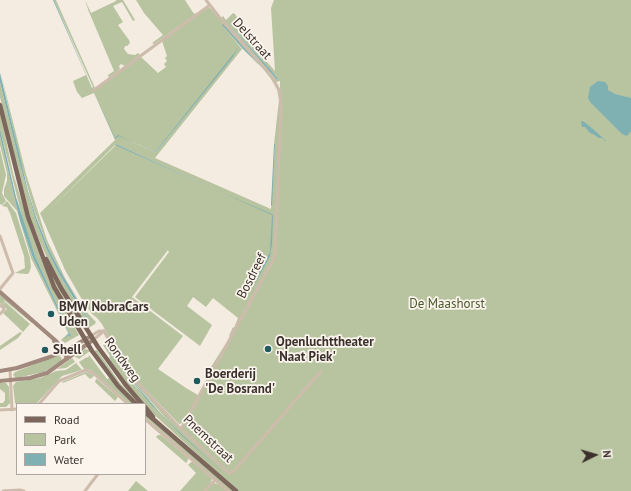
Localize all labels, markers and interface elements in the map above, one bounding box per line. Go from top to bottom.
street label: Delstraat [229,15,275,63]
street label: Bosdreef [234,251,270,301]
park label: De Maashorst [409,296,485,312]
place label: BMW NobraCars Uden [59,299,149,330]
marker: BMW NobraCars Uden [46,309,56,319]
place label: Openluchttheater 'Naat Piek' [276,334,374,365]
street label: Rondweg [101,335,143,385]
place label: Shell [53,342,81,358]
marker: Openluchttheater 'Naat Piek' [263,344,273,354]
marker: Shell [40,345,50,355]
place label: Boerderij 'De Bosrand' [205,366,275,397]
marker: Boerderij 'De Bosrand' [192,376,202,386]
legend [16,403,146,475]
text: Road [54,412,79,427]
street label: Pnemstraat [180,412,236,466]
text: Park [54,432,76,447]
north arrow [575,435,615,475]
text: N [600,450,614,458]
text: Water [54,452,84,467]

